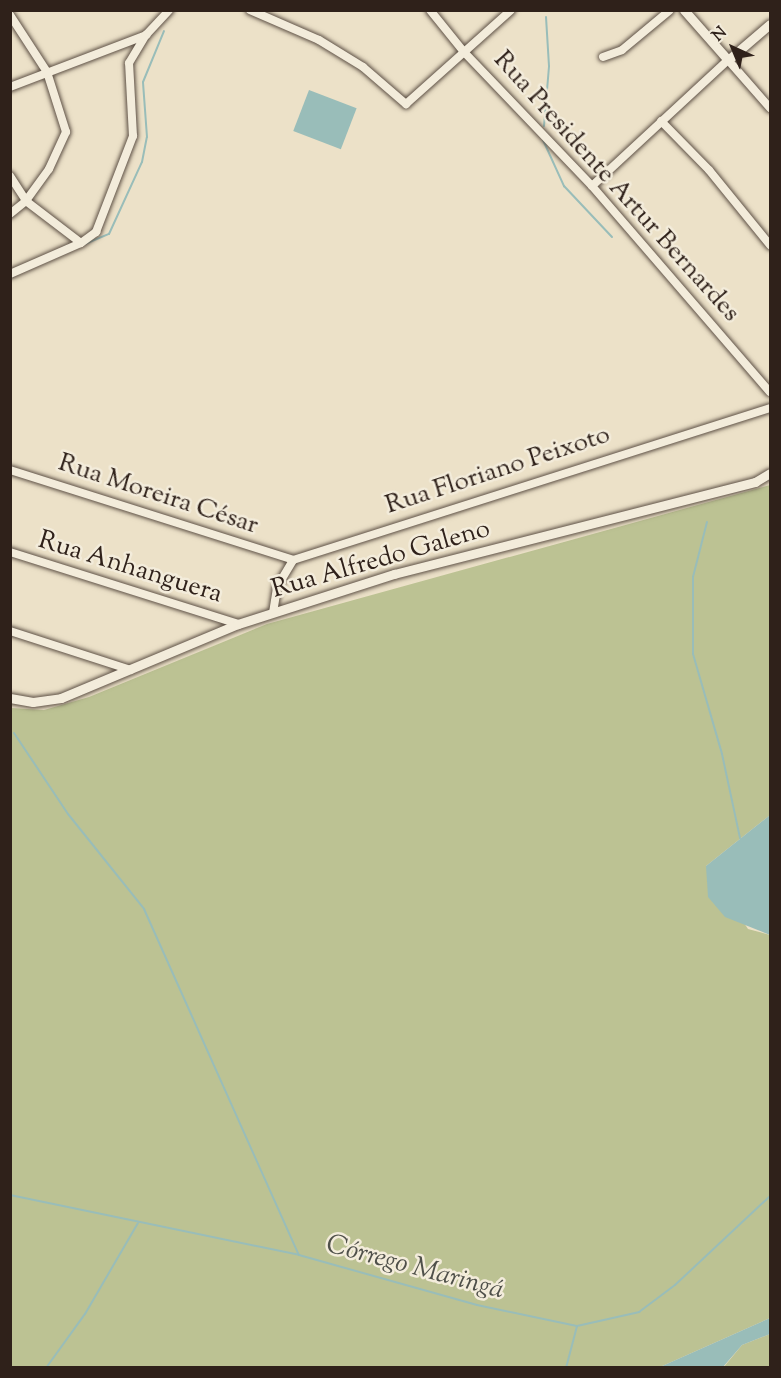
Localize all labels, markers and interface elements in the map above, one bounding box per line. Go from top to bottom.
north arrow [703,18,763,78]
text: N [708,22,733,47]
street label: Rua Presidente Artur Bernardes [486,45,746,329]
street label: Rua Floriano Peixoto [382,420,614,522]
street label: Rua Moreira César [54,448,262,542]
street label: Rua Alfredo Galeno [268,514,494,606]
street label: Rua Anhanguera [34,525,226,611]
water label: Córrego Maringá [323,1229,507,1307]

